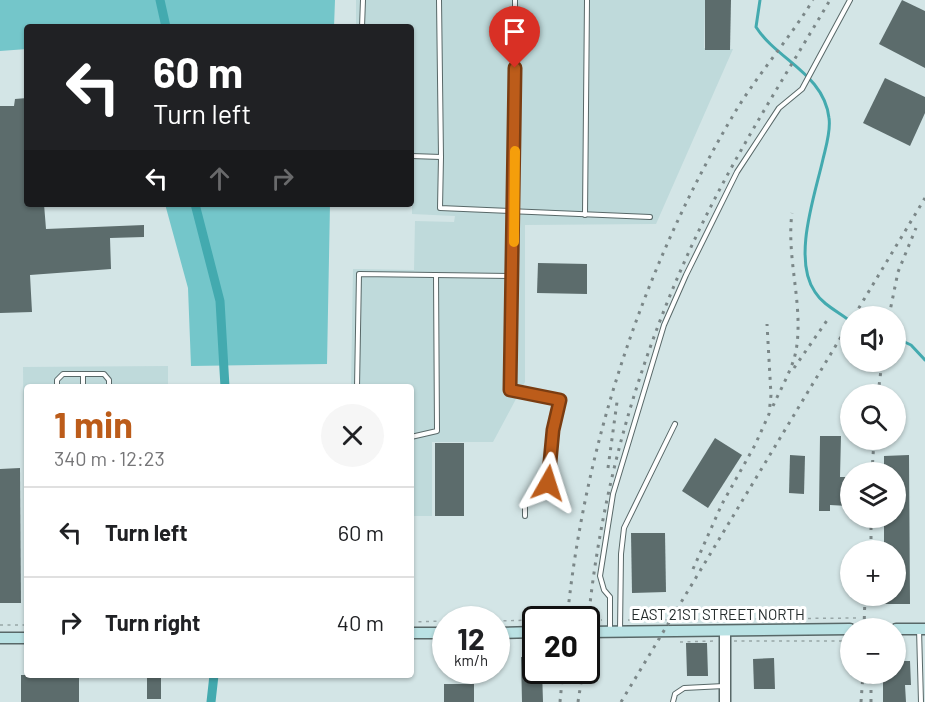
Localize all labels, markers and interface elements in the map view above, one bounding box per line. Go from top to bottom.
pin [489,6,540,68]
icon: arrive [498,15,531,48]
text: 60 m [153,46,243,96]
icon: left [54,48,132,126]
text: Turn left [153,97,251,129]
icon: left [140,162,173,195]
icon: ahead [203,162,236,195]
icon: right [266,162,299,195]
map controls [840,306,906,684]
button: sound [840,306,906,372]
button: search [840,384,906,450]
text: 1 min [54,402,133,445]
button: close [321,404,384,467]
text: 340 m · 12:23 [54,446,165,470]
position arrow [516,451,580,515]
button: layers [840,462,906,528]
icon: left [54,516,87,549]
text: Turn left [105,519,188,545]
text: 60 m [338,519,384,545]
button: + [840,540,906,606]
street label: EAST 21ST STREET NORTH [631,605,805,623]
icon: right [54,606,87,639]
speed limit sign: 20 [522,606,600,684]
text: Turn right [105,609,200,635]
text: 40 m [337,609,384,635]
button: − [840,618,906,684]
text: 12 [457,620,485,656]
text: km/h [454,651,488,669]

